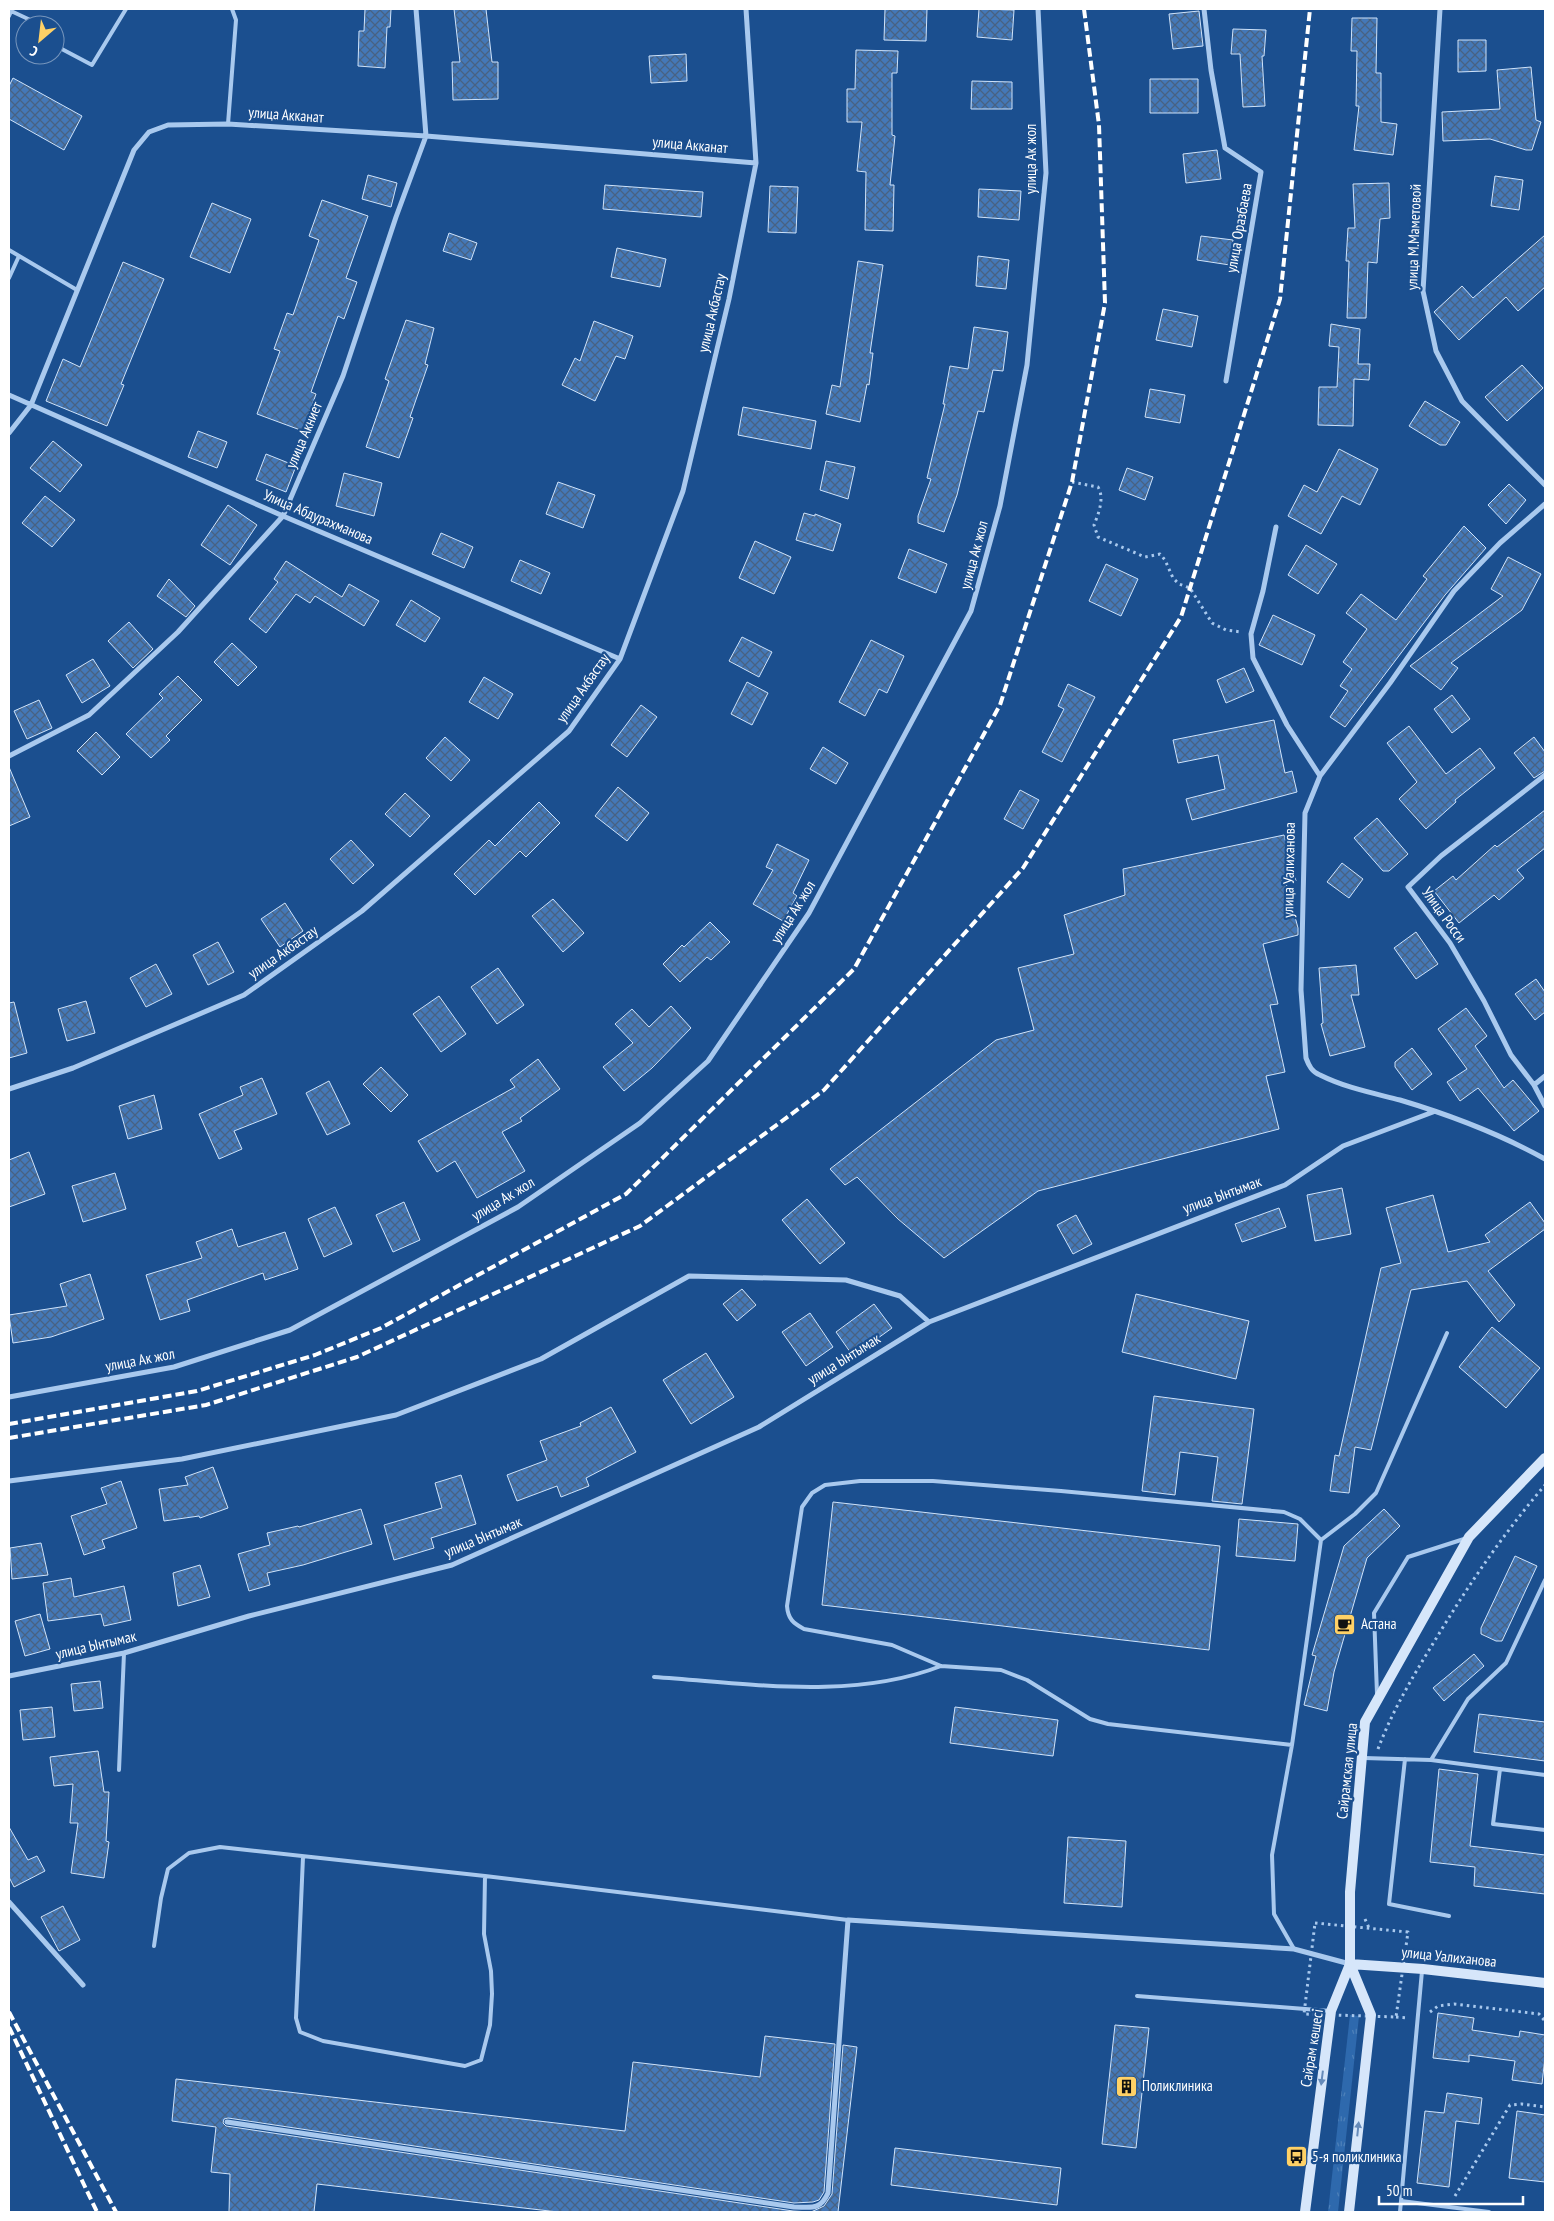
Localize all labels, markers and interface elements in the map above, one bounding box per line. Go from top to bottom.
north arrow [15,15,65,65]
text: С [26,42,41,61]
street label: улица Акканат [248,102,325,127]
street label: улица Ак жол [1021,124,1040,194]
street label: улица Акканат [652,132,729,157]
street label: улица Оразбаева [1221,182,1256,274]
street label: улица М.Маметовой [1402,184,1425,290]
street label: улица Акбастау [693,271,730,354]
street label: улица Акниет [281,398,326,471]
street label: Улица Абдурахманова [261,485,376,548]
street label: улица Ак жол [955,519,992,591]
street label: улица Акбастау [552,649,614,726]
street label: улица Уалиханова [1278,822,1299,918]
street label: улица Ак жол [766,877,819,947]
street label: Улица Росси [1418,883,1471,946]
street label: улица Акбастау [244,921,321,982]
street label: улица Ынтымак [1180,1171,1264,1218]
street label: улица Ак жол [468,1172,538,1225]
street label: улица Ынтымак [804,1329,884,1388]
street label: улица Ак жол [104,1343,176,1376]
street label: улица Ынтымак [441,1512,525,1561]
cafe icon: Астана [1333,1612,1357,1636]
place label: Астана [1361,1614,1396,1633]
street label: улица Ынтымак [54,1626,138,1663]
street label: Сайрамская улица [1332,1722,1361,1820]
street label: улица Уалиханова [1401,1942,1498,1971]
street label: Сайрам көшесі [1296,2008,1327,2088]
one-way arrow [1318,2070,1326,2086]
building icon: Поликлиника [1114,2074,1138,2098]
place label: Поликлиника [1142,2076,1213,2095]
one-way arrow [1354,2121,1362,2137]
bus stop icon: 5-я поликлиника [1284,2145,1308,2169]
place label: 5-я поликлиника [1312,2147,1401,2166]
scale bar [1379,2174,1523,2206]
text: 50 m [1386,2181,1412,2200]

